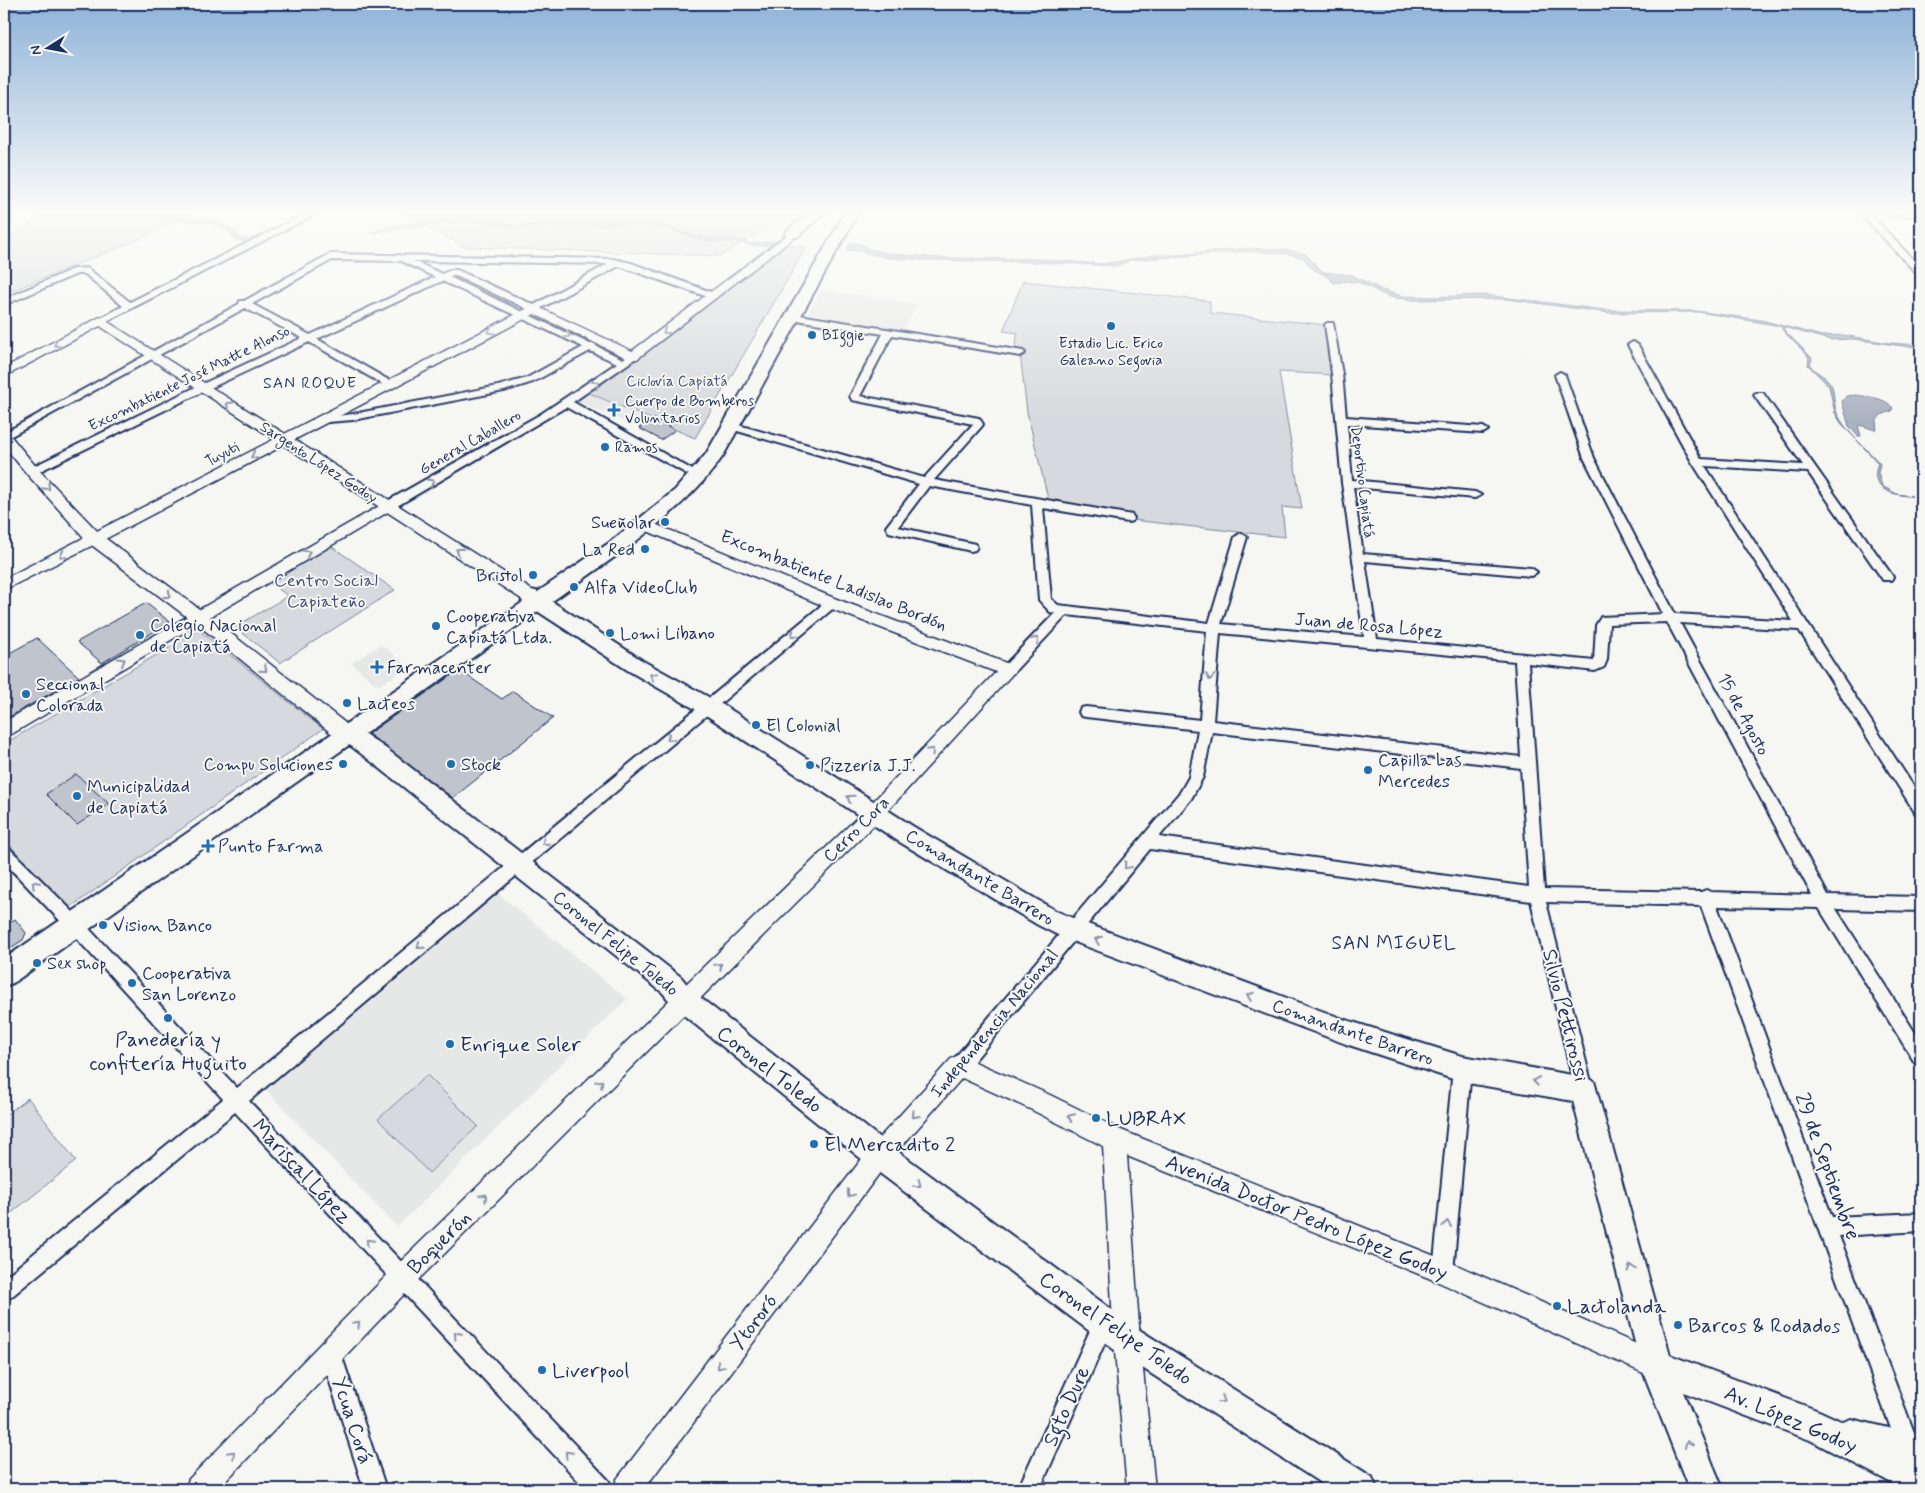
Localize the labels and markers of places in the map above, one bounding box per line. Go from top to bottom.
marker: Estadio Lic. Erico Galeano Segovia [1105,320,1117,332]
place label: BIggie [822,326,865,347]
marker: BIggie [806,329,818,341]
place label: Estadio Lic. Erico Galeano Segovia [1059,334,1163,372]
place label: Cuerpo de Bomberos Voluntarios [625,392,754,429]
marker: Cuerpo de Bomberos Voluntarios [607,403,621,417]
place label: Ramos [615,438,658,458]
marker: Ramos [599,441,611,453]
place label: Sueñolar [591,511,656,535]
marker: Sueñolar [659,516,671,528]
place label: La Red [582,538,635,562]
marker: La Red [639,543,651,555]
place label: Bristol [476,564,523,588]
marker: Bristol [527,569,539,581]
place label: Alfa VideoClub [584,576,697,600]
marker: Alfa VideoClub [568,581,580,593]
place label: Cooperativa Capiatá Ltda. [446,605,552,650]
place label: Colegio Nacional de Capiatá [150,614,277,659]
marker: Cooperativa Capiatá Ltda. [430,620,442,632]
place label: Lomi Libano [620,622,715,646]
marker: Lomi Libano [604,627,616,639]
marker: Colegio Nacional de Capiatá [134,629,146,641]
place label: Farmacenter [387,656,492,680]
marker: Farmacenter [371,661,383,673]
place label: Seccional Colorada [36,673,104,718]
marker: Seccional Colorada [20,688,32,700]
place label: Lacteos [357,692,415,716]
marker: Lacteos [341,697,353,709]
place label: El Colonial [766,714,841,738]
marker: El Colonial [750,719,762,731]
place label: Capilla Las Mercedes [1378,749,1462,794]
place label: Compu Soluciones [203,753,333,777]
place label: Stock [461,753,501,777]
place label: Pizzeria J.J. [820,754,915,778]
marker: Compu Soluciones [337,758,349,770]
marker: Stock [445,758,457,770]
marker: Pizzeria J.J. [804,759,816,771]
marker: Capilla Las Mercedes [1362,764,1374,776]
place label: Municipalidad de Capiatá [87,775,190,820]
marker: Municipalidad de Capiatá [71,790,83,802]
place label: Punto Farma [218,835,324,859]
marker: Punto Farma [202,840,214,852]
place label: Vision Banco [113,914,212,938]
marker: Vision Banco [97,919,109,931]
place label: Sex shop [47,952,106,976]
marker: Sex shop [31,957,43,969]
place label: Cooperativa San Lorenzo [142,962,236,1007]
marker: Cooperativa San Lorenzo [126,977,138,989]
marker: Panedería y confitería Huguito [162,1012,174,1024]
place label: Panedería y confitería Huguito [89,1026,247,1080]
place label: Enrique Soler [460,1031,581,1059]
marker: Enrique Soler [444,1038,456,1050]
place label: LUBRAX [1106,1105,1186,1133]
marker: LUBRAX [1090,1112,1102,1124]
place label: El Mercadito 2 [824,1131,955,1159]
marker: El Mercadito 2 [808,1138,820,1150]
place label: Lactolanda [1567,1293,1666,1321]
marker: Lactolanda [1551,1300,1563,1312]
place label: Barcos & Rodados [1688,1312,1841,1340]
marker: Barcos & Rodados [1672,1319,1684,1331]
place label: Liverpool [552,1357,629,1385]
marker: Liverpool [536,1364,548,1376]

